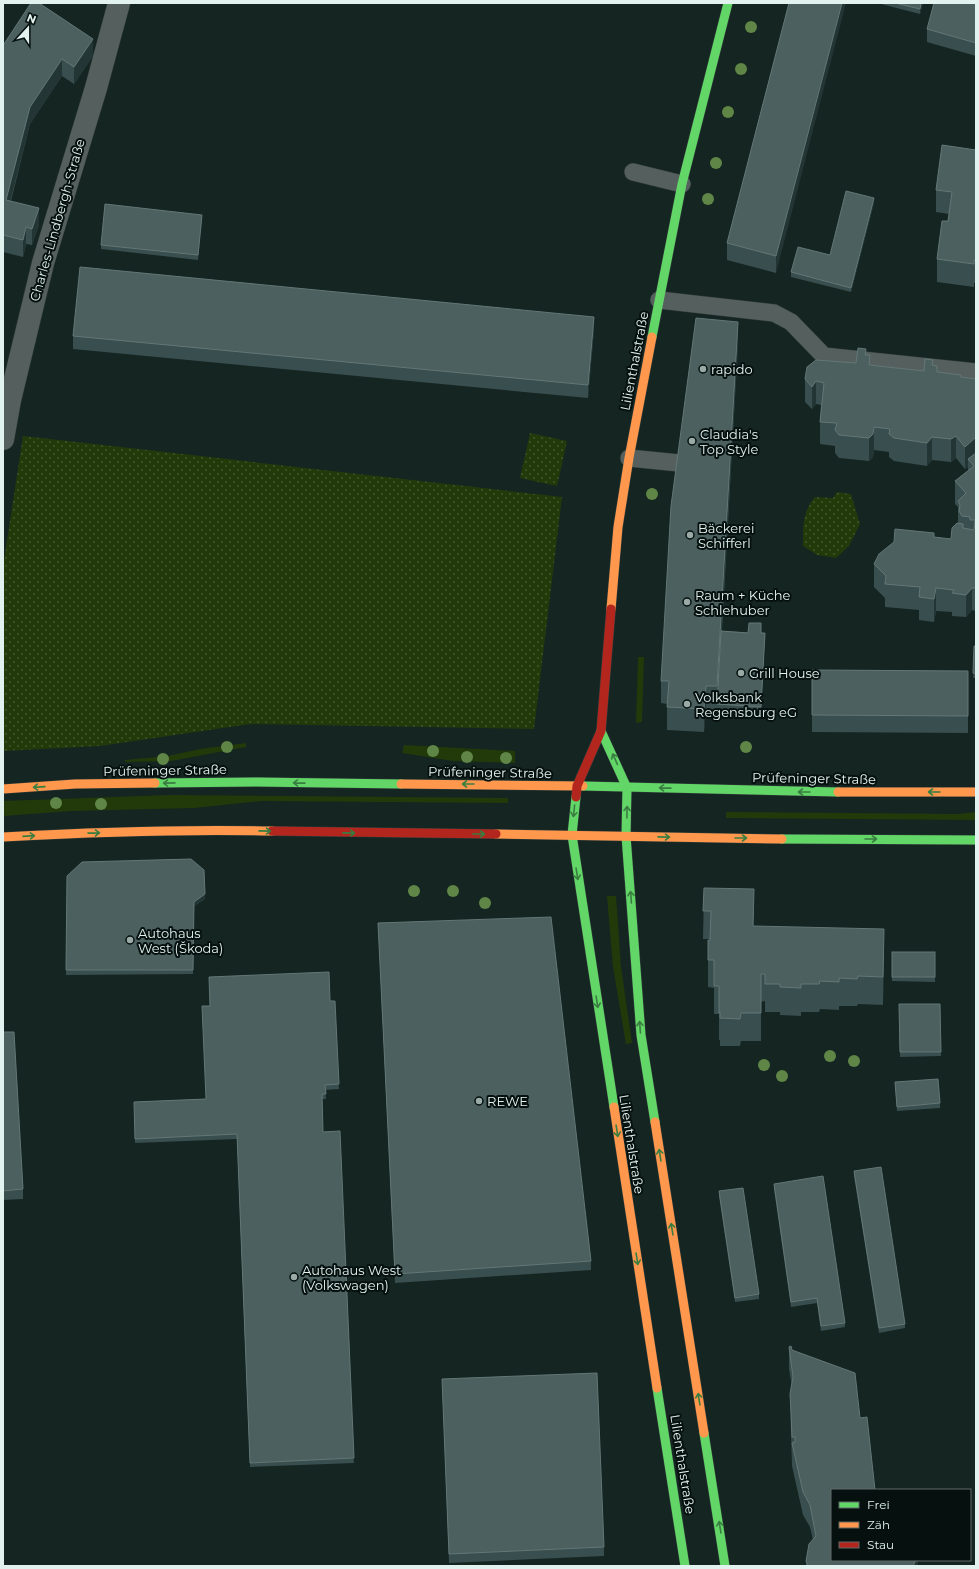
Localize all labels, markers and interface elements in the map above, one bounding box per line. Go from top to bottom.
north arrow [8,8,48,48]
text: N [25,11,38,27]
street label: Charles-Lindbergh-Straße [26,137,88,303]
street label: Lilienthalstraße [617,310,651,412]
place label: rapido [711,361,753,377]
marker: rapido [698,364,708,374]
place label: Claudia's Top Style [700,426,758,457]
marker: Claudia's Top Style [687,436,697,446]
place label: Bäckerei Schifferl [698,520,754,551]
marker: Bäckerei Schifferl [685,530,695,540]
place label: Raum + Küche Schlehuber [695,587,791,618]
marker: Raum + Küche Schlehuber [682,597,692,607]
place label: Grill House [749,665,820,681]
marker: Grill House [736,668,746,678]
place label: Volksbank Regensburg eG [695,689,797,720]
marker: Volksbank Regensburg eG [682,699,692,709]
one-way arrow [610,753,618,765]
street label: Prüfeninger Straße [103,761,227,779]
street label: Prüfeninger Straße [428,763,552,781]
street label: Prüfeninger Straße [752,769,876,787]
one-way arrow [163,779,176,787]
one-way arrow [293,779,306,786]
one-way arrow [462,780,475,788]
one-way arrow [33,783,46,790]
one-way arrow [659,784,672,792]
one-way arrow [798,788,811,796]
one-way arrow [928,788,941,796]
one-way arrow [570,804,578,817]
one-way arrow [623,806,630,819]
one-way arrow [258,827,271,835]
one-way arrow [87,829,100,837]
one-way arrow [342,829,355,837]
one-way arrow [472,830,485,838]
one-way arrow [22,832,35,839]
one-way arrow [657,833,670,841]
one-way arrow [734,834,747,842]
one-way arrow [864,835,877,843]
one-way arrow [573,867,581,880]
one-way arrow [627,891,634,904]
place label: Autohaus West (Škoda) [138,925,223,956]
marker: Autohaus West (Škoda) [125,935,135,945]
one-way arrow [593,995,601,1008]
one-way arrow [637,1021,644,1034]
place label: REWE [487,1093,528,1109]
street label: Lilienthalstraße [616,1093,648,1195]
marker: REWE [474,1096,484,1106]
one-way arrow [613,1124,621,1137]
one-way arrow [656,1149,664,1162]
one-way arrow [668,1223,676,1236]
one-way arrow [633,1252,641,1265]
place label: Autohaus West (Volkswagen) [302,1262,401,1293]
marker: Autohaus West (Volkswagen) [289,1272,299,1282]
one-way arrow [695,1393,703,1406]
street label: Lilienthalstraße [667,1413,699,1515]
legend [831,1489,971,1561]
text: Frei [867,1497,890,1512]
text: Zäh [867,1517,890,1532]
one-way arrow [716,1521,724,1534]
text: Stau [867,1537,894,1552]

